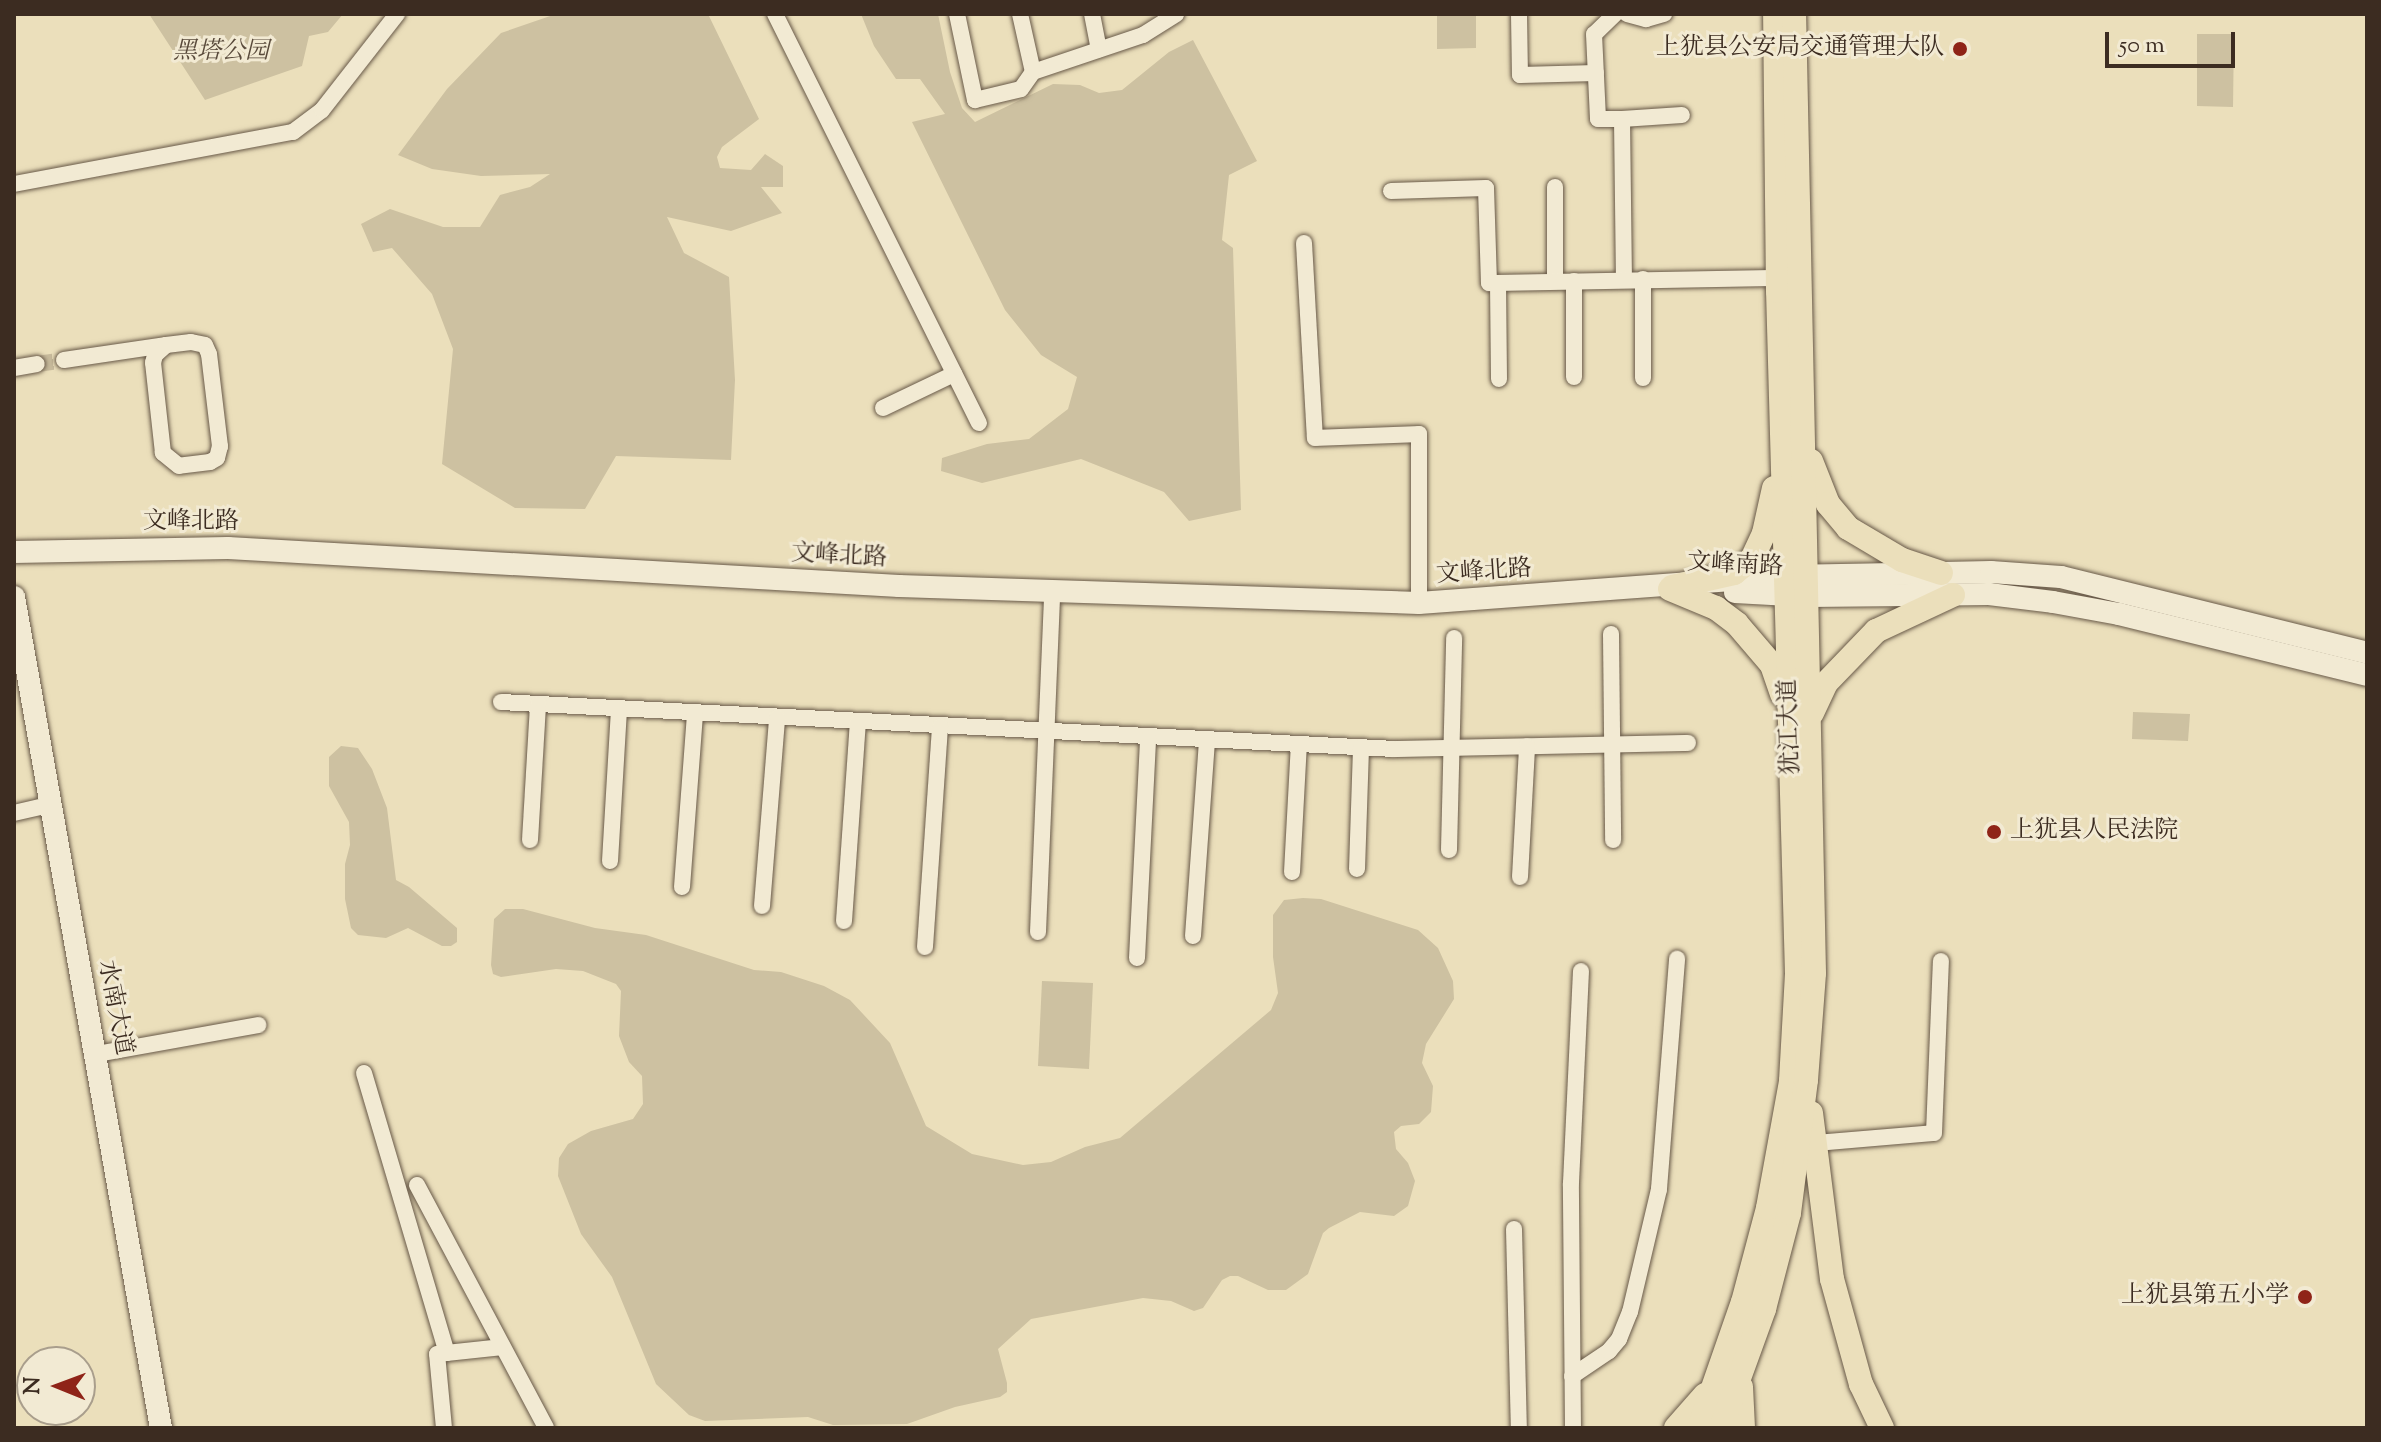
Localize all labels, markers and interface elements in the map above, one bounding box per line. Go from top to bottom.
scale bar [2109,16,2239,66]
text: 50 m [2119,29,2165,63]
place label: 上犹县公安局交通管理大队 [1656,35,1944,63]
park label: 黑塔公园 [173,39,269,67]
marker: 上犹县公安局交通管理大队 [1951,40,1969,58]
street label: 文峰北路 [143,509,239,537]
street label: 文峰北路 [790,540,888,574]
street label: 文峰南路 [1686,549,1784,583]
street label: 文峰北路 [1435,555,1533,591]
street label: 犹江大道 [1775,679,1807,775]
place label: 上犹县人民法院 [2010,818,2178,846]
marker: 上犹县人民法院 [1985,823,2003,841]
street label: 水南大道 [91,958,137,1058]
place label: 上犹县第五小学 [2121,1283,2289,1311]
marker: 上犹县第五小学 [2296,1288,2314,1306]
north arrow [16,1346,96,1426]
text: N [18,1377,50,1395]

